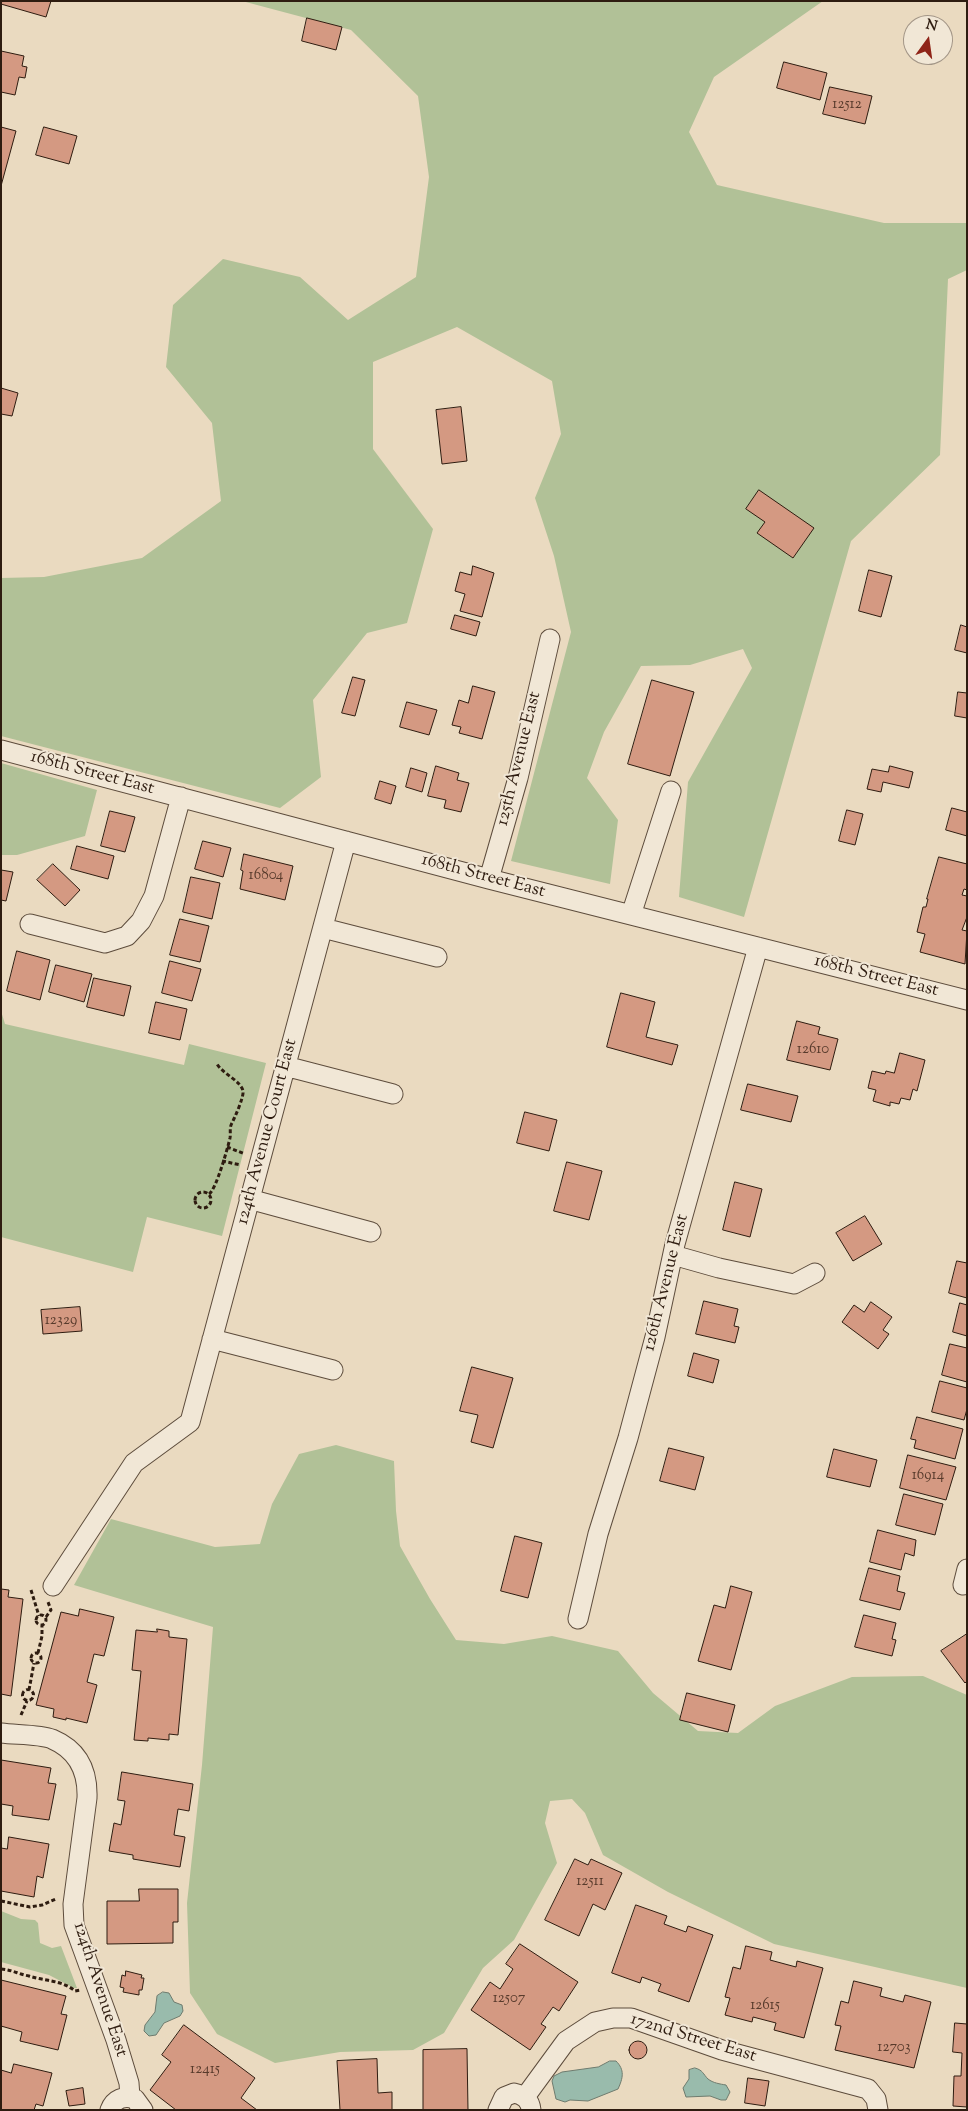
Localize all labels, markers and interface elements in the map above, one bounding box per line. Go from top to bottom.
north arrow [903,15,953,65]
text: N [924,15,939,37]
house number: 12512 [832,96,862,114]
street label: 125th Avenue East [493,690,547,828]
street label: 168th Street East [28,747,156,801]
street label: 168th Street East [419,850,547,904]
house number: 16804 [249,867,283,885]
street label: 168th Street East [812,951,940,1003]
street label: 124th Avenue Court East [233,1037,303,1227]
house number: 12610 [797,1041,829,1059]
street label: 126th Avenue East [640,1212,694,1354]
house number: 12329 [45,1312,77,1330]
house number: 16914 [912,1467,944,1485]
house number: 12511 [576,1873,604,1891]
street label: 124th Avenue East [67,1920,131,2060]
house number: 12507 [493,1990,525,2008]
house number: 12615 [750,1997,780,2015]
street label: 172nd Street East [627,2010,759,2068]
house number: 12703 [877,2039,911,2057]
house number: 12415 [190,2061,220,2079]

